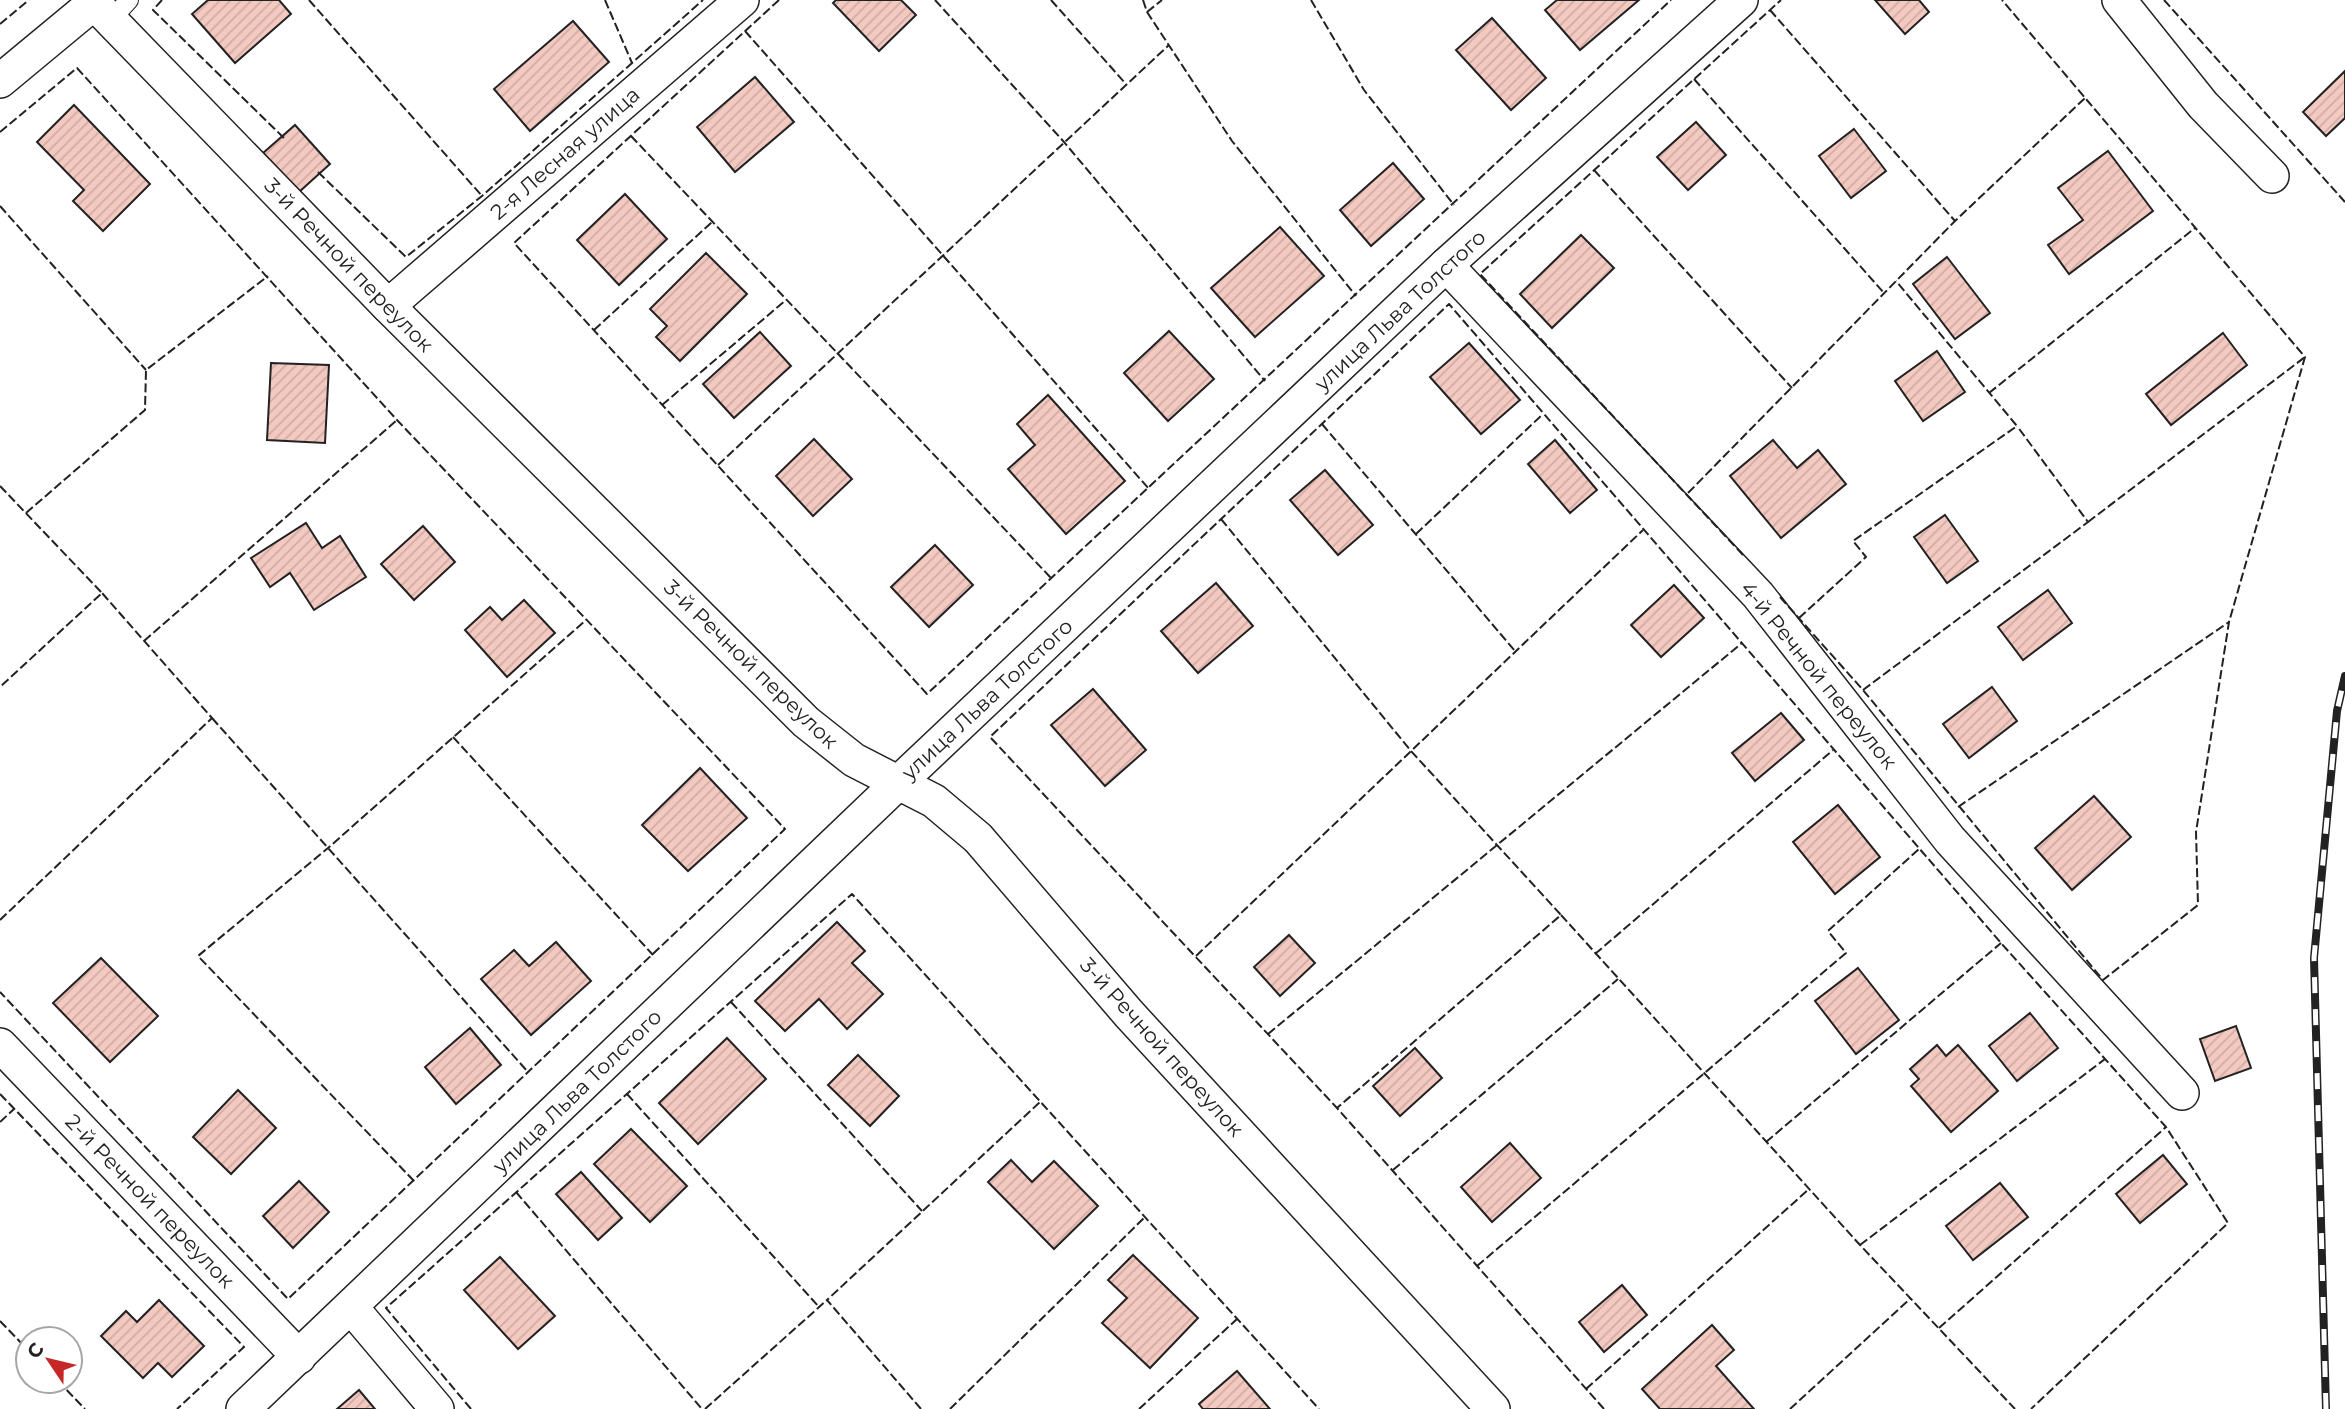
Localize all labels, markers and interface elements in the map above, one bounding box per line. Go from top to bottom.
street label: 2-я Лесная улица [485,82,645,224]
street label: 3-й Речной переулок [259,173,439,357]
street label: улица Льва Толстого [1309,224,1491,397]
street label: 3-й Речной переулок [659,574,843,754]
street label: 4-й Речной переулок [1736,576,1902,774]
street label: улица Льва Толстого [896,613,1078,786]
street label: 3-й Речной переулок [1075,952,1249,1142]
street label: улица Льва Толстого [487,1004,667,1179]
street label: 2-й Речной переулок [61,1109,239,1293]
north arrow [14,1325,84,1395]
text: С [22,1338,49,1363]

